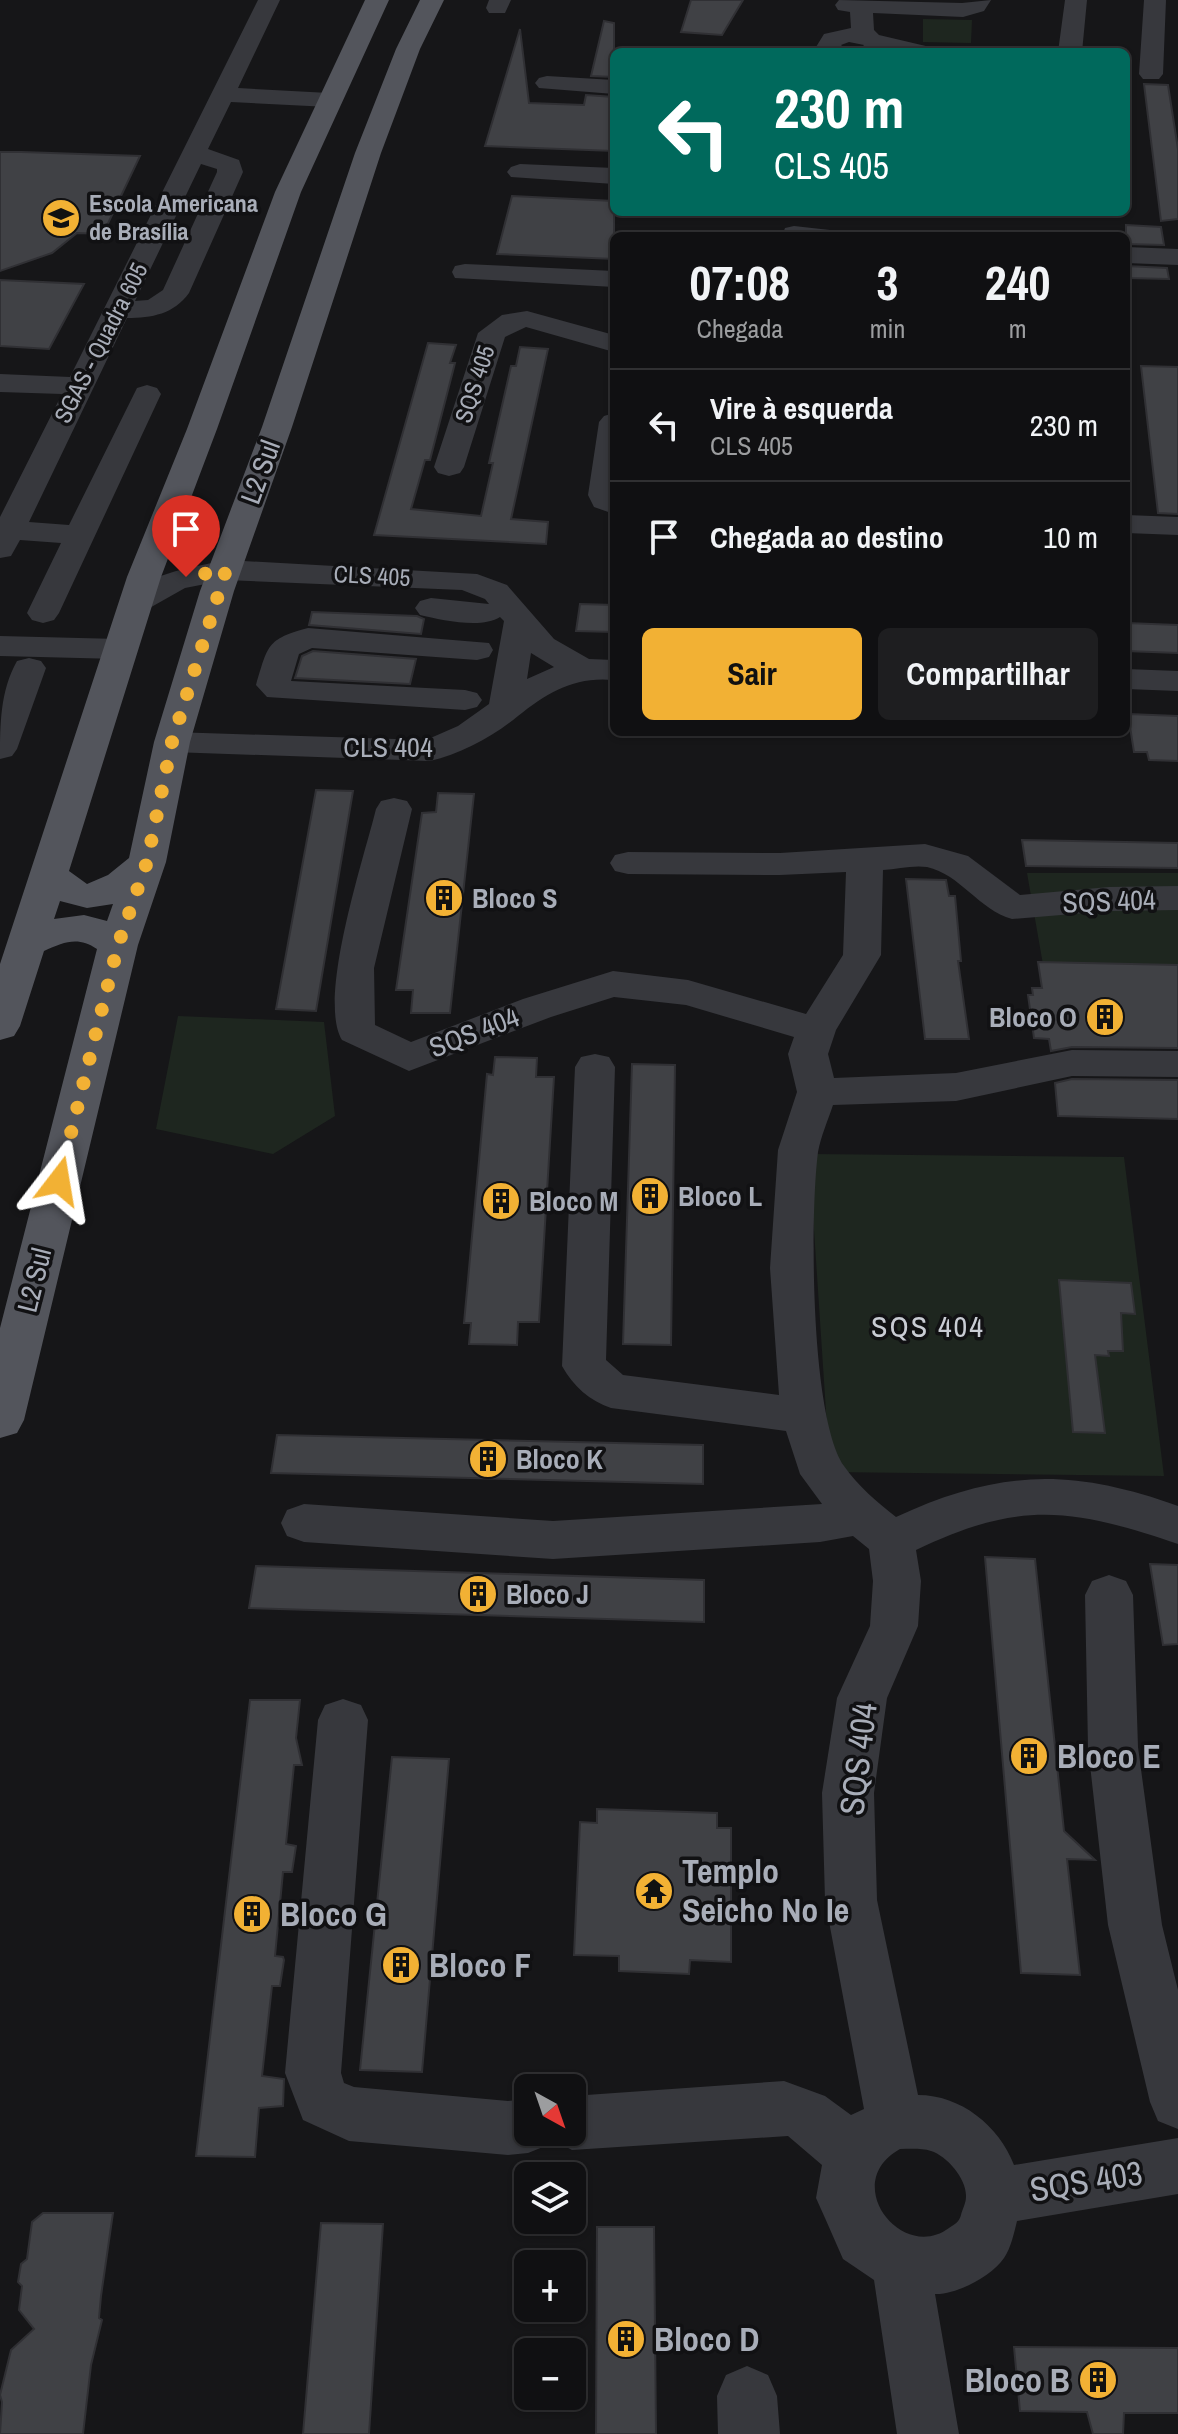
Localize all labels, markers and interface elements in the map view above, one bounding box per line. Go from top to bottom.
text: 230 m [774,70,904,145]
icon: left [642,80,746,184]
text: CLS 405 [774,142,889,190]
place label: Escola Americana de Brasília [89,187,258,247]
school or university icon: Escola Americana de Brasília [40,197,82,239]
text: 07:08 [690,250,790,315]
text: 3 [877,250,898,315]
text: 240 [985,250,1050,315]
street label: SGAS - Quadra 605 [46,257,154,428]
text: Chegada [697,311,783,346]
text: min [870,311,905,346]
text: m [1009,311,1027,346]
street label: SQS 405 [446,341,502,427]
text: Vire à esquerda [710,388,893,428]
icon: left [642,403,686,447]
text: 230 m [1030,405,1098,445]
text: CLS 405 [710,428,793,463]
street label: L2 Sul [231,435,289,509]
pin [152,495,220,577]
icon: arrive [164,507,208,551]
icon: arrive [642,515,686,559]
text: Chegada ao destino [710,517,944,557]
text: 10 m [1043,517,1098,557]
street label: CLS 405 [333,557,411,593]
button: Sair [642,628,862,720]
button: Compartilhar [878,628,1098,720]
street label: CLS 404 [343,728,433,766]
building icon: Bloco S [423,877,465,919]
place label: Bloco S [472,879,557,917]
street label: SQS 404 [1062,880,1156,922]
building icon: Bloco O [1084,996,1126,1038]
street label: SQS 404 [424,997,525,1066]
place label: Bloco O [989,998,1077,1036]
position arrow [17,1139,101,1223]
building icon: Bloco L [629,1175,671,1217]
place label: Bloco L [678,1177,762,1215]
building icon: Bloco M [480,1180,522,1222]
place label: Bloco M [529,1182,618,1220]
street label: L2 Sul [8,1244,60,1316]
district label: SQS 404 [871,1306,985,1346]
building icon: Bloco K [467,1438,509,1480]
place label: Bloco K [516,1440,603,1478]
building icon: Bloco J [457,1573,499,1615]
place label: Bloco J [506,1575,589,1613]
street label: SQS 404 [828,1700,888,1818]
place label: Bloco E [1057,1733,1161,1779]
building icon: Bloco E [1008,1735,1050,1777]
place label: Templo Seicho No Ie [682,1848,849,1933]
temple icon: Templo Seicho No Ie [633,1870,675,1912]
place label: Bloco G [280,1891,387,1937]
building icon: Bloco G [231,1893,273,1935]
place label: Bloco F [429,1942,531,1988]
building icon: Bloco F [380,1944,422,1986]
north arrow [514,2074,586,2146]
map controls [514,2074,586,2410]
street label: SQS 403 [1027,2149,1145,2213]
button: layers [514,2162,586,2234]
button: + [514,2250,586,2322]
place label: Bloco D [654,2316,759,2362]
building icon: Bloco D [605,2318,647,2360]
button: − [514,2338,586,2410]
place label: Bloco B [965,2357,1070,2403]
building icon: Bloco B [1077,2359,1119,2401]

